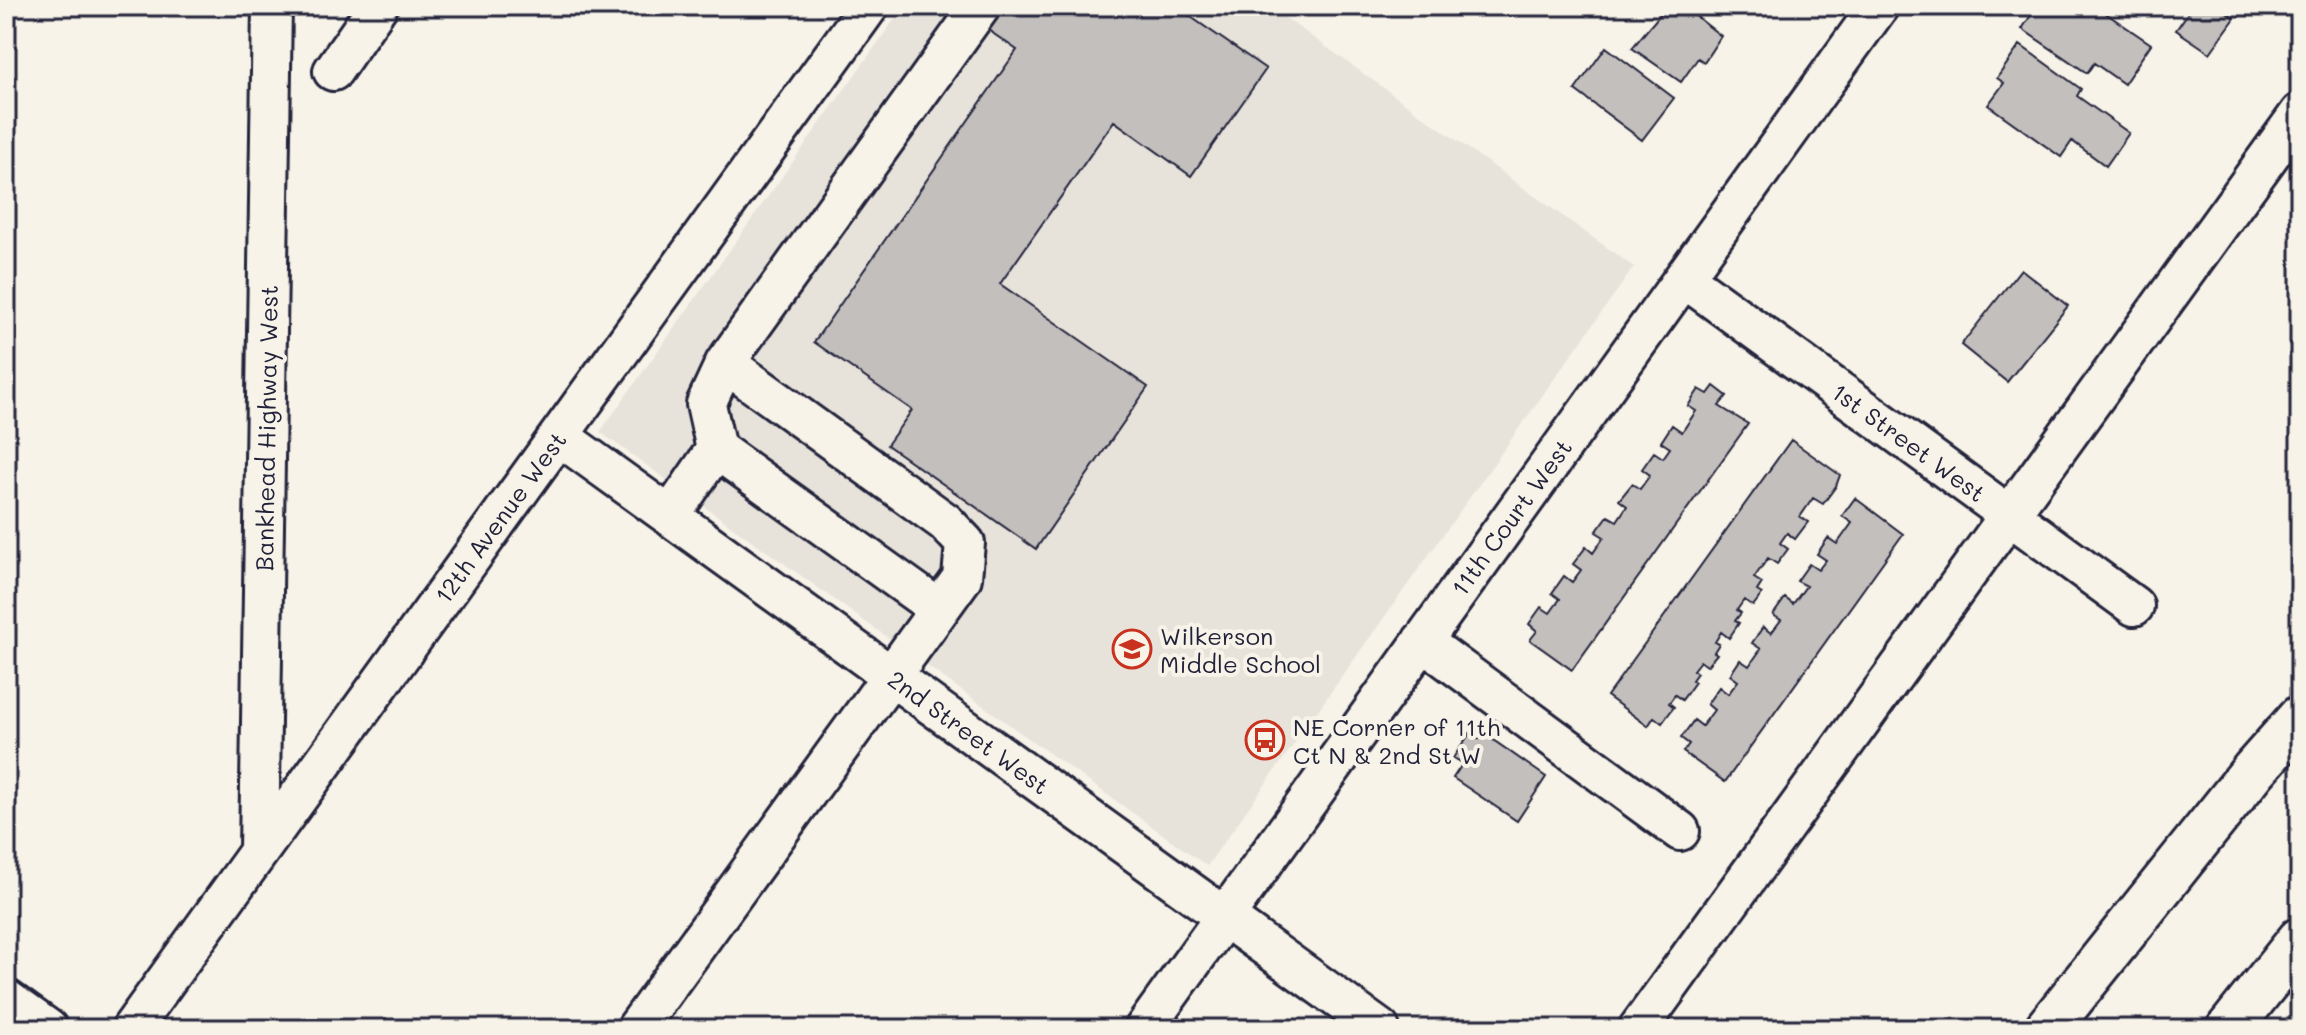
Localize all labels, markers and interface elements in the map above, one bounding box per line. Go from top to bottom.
street label: Bankhead Highway West [248,285,284,571]
street label: 1st Street West [1826,376,1992,508]
street label: 12th Avenue West [427,425,573,609]
street label: 11th Court West [1444,433,1578,601]
place label: Wilkerson Middle School [1160,620,1321,679]
school or university icon: Wilkerson Middle School [1111,628,1153,670]
street label: 2nd Street West [882,663,1056,801]
place label: NE Corner of 11th Ct N & 2nd St W [1293,711,1500,770]
bus stop icon: NE Corner of 11th Ct N & 2nd St W [1244,719,1286,761]

